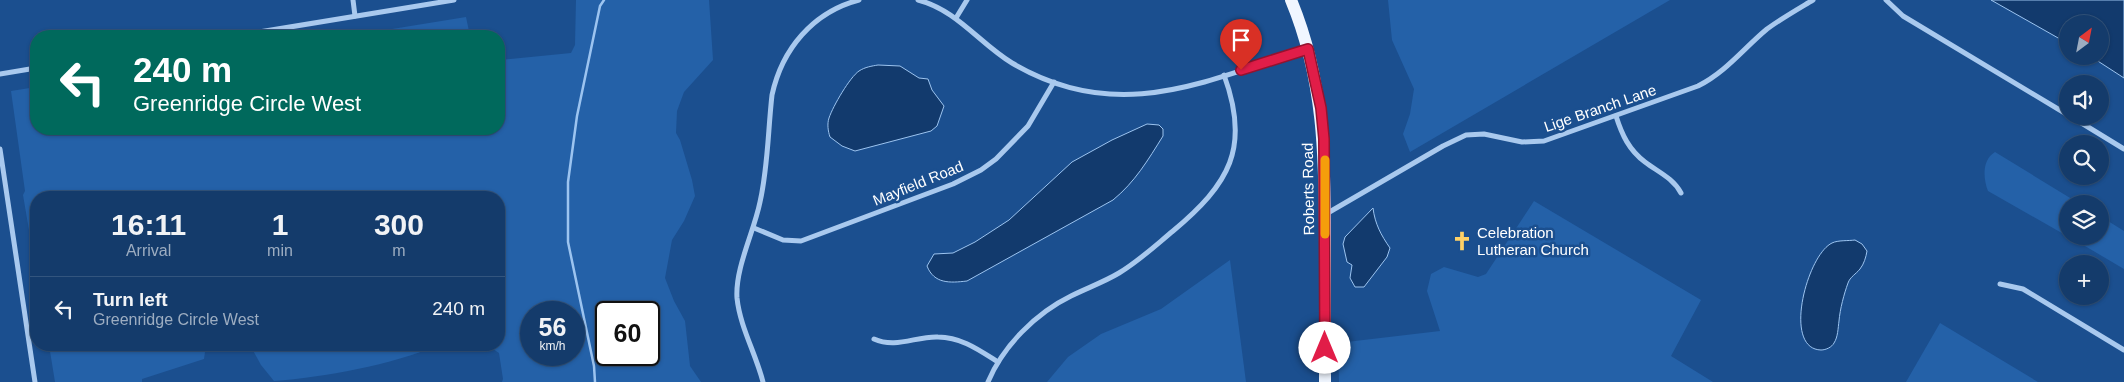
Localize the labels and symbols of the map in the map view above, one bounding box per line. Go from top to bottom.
north arrow [2059,15,2109,65]
pin [1220,19,1262,70]
street label: Lige Branch Lane [1542,81,1658,135]
street label: Roberts Road [1299,143,1317,235]
street label: Mayfield Road [870,157,966,209]
place label: Celebration Lutheran Church [1477,224,1589,258]
church icon: Celebration Lutheran Church [1451,230,1473,252]
speed limit sign: 60 [595,301,660,366]
position arrow [1298,321,1350,373]

